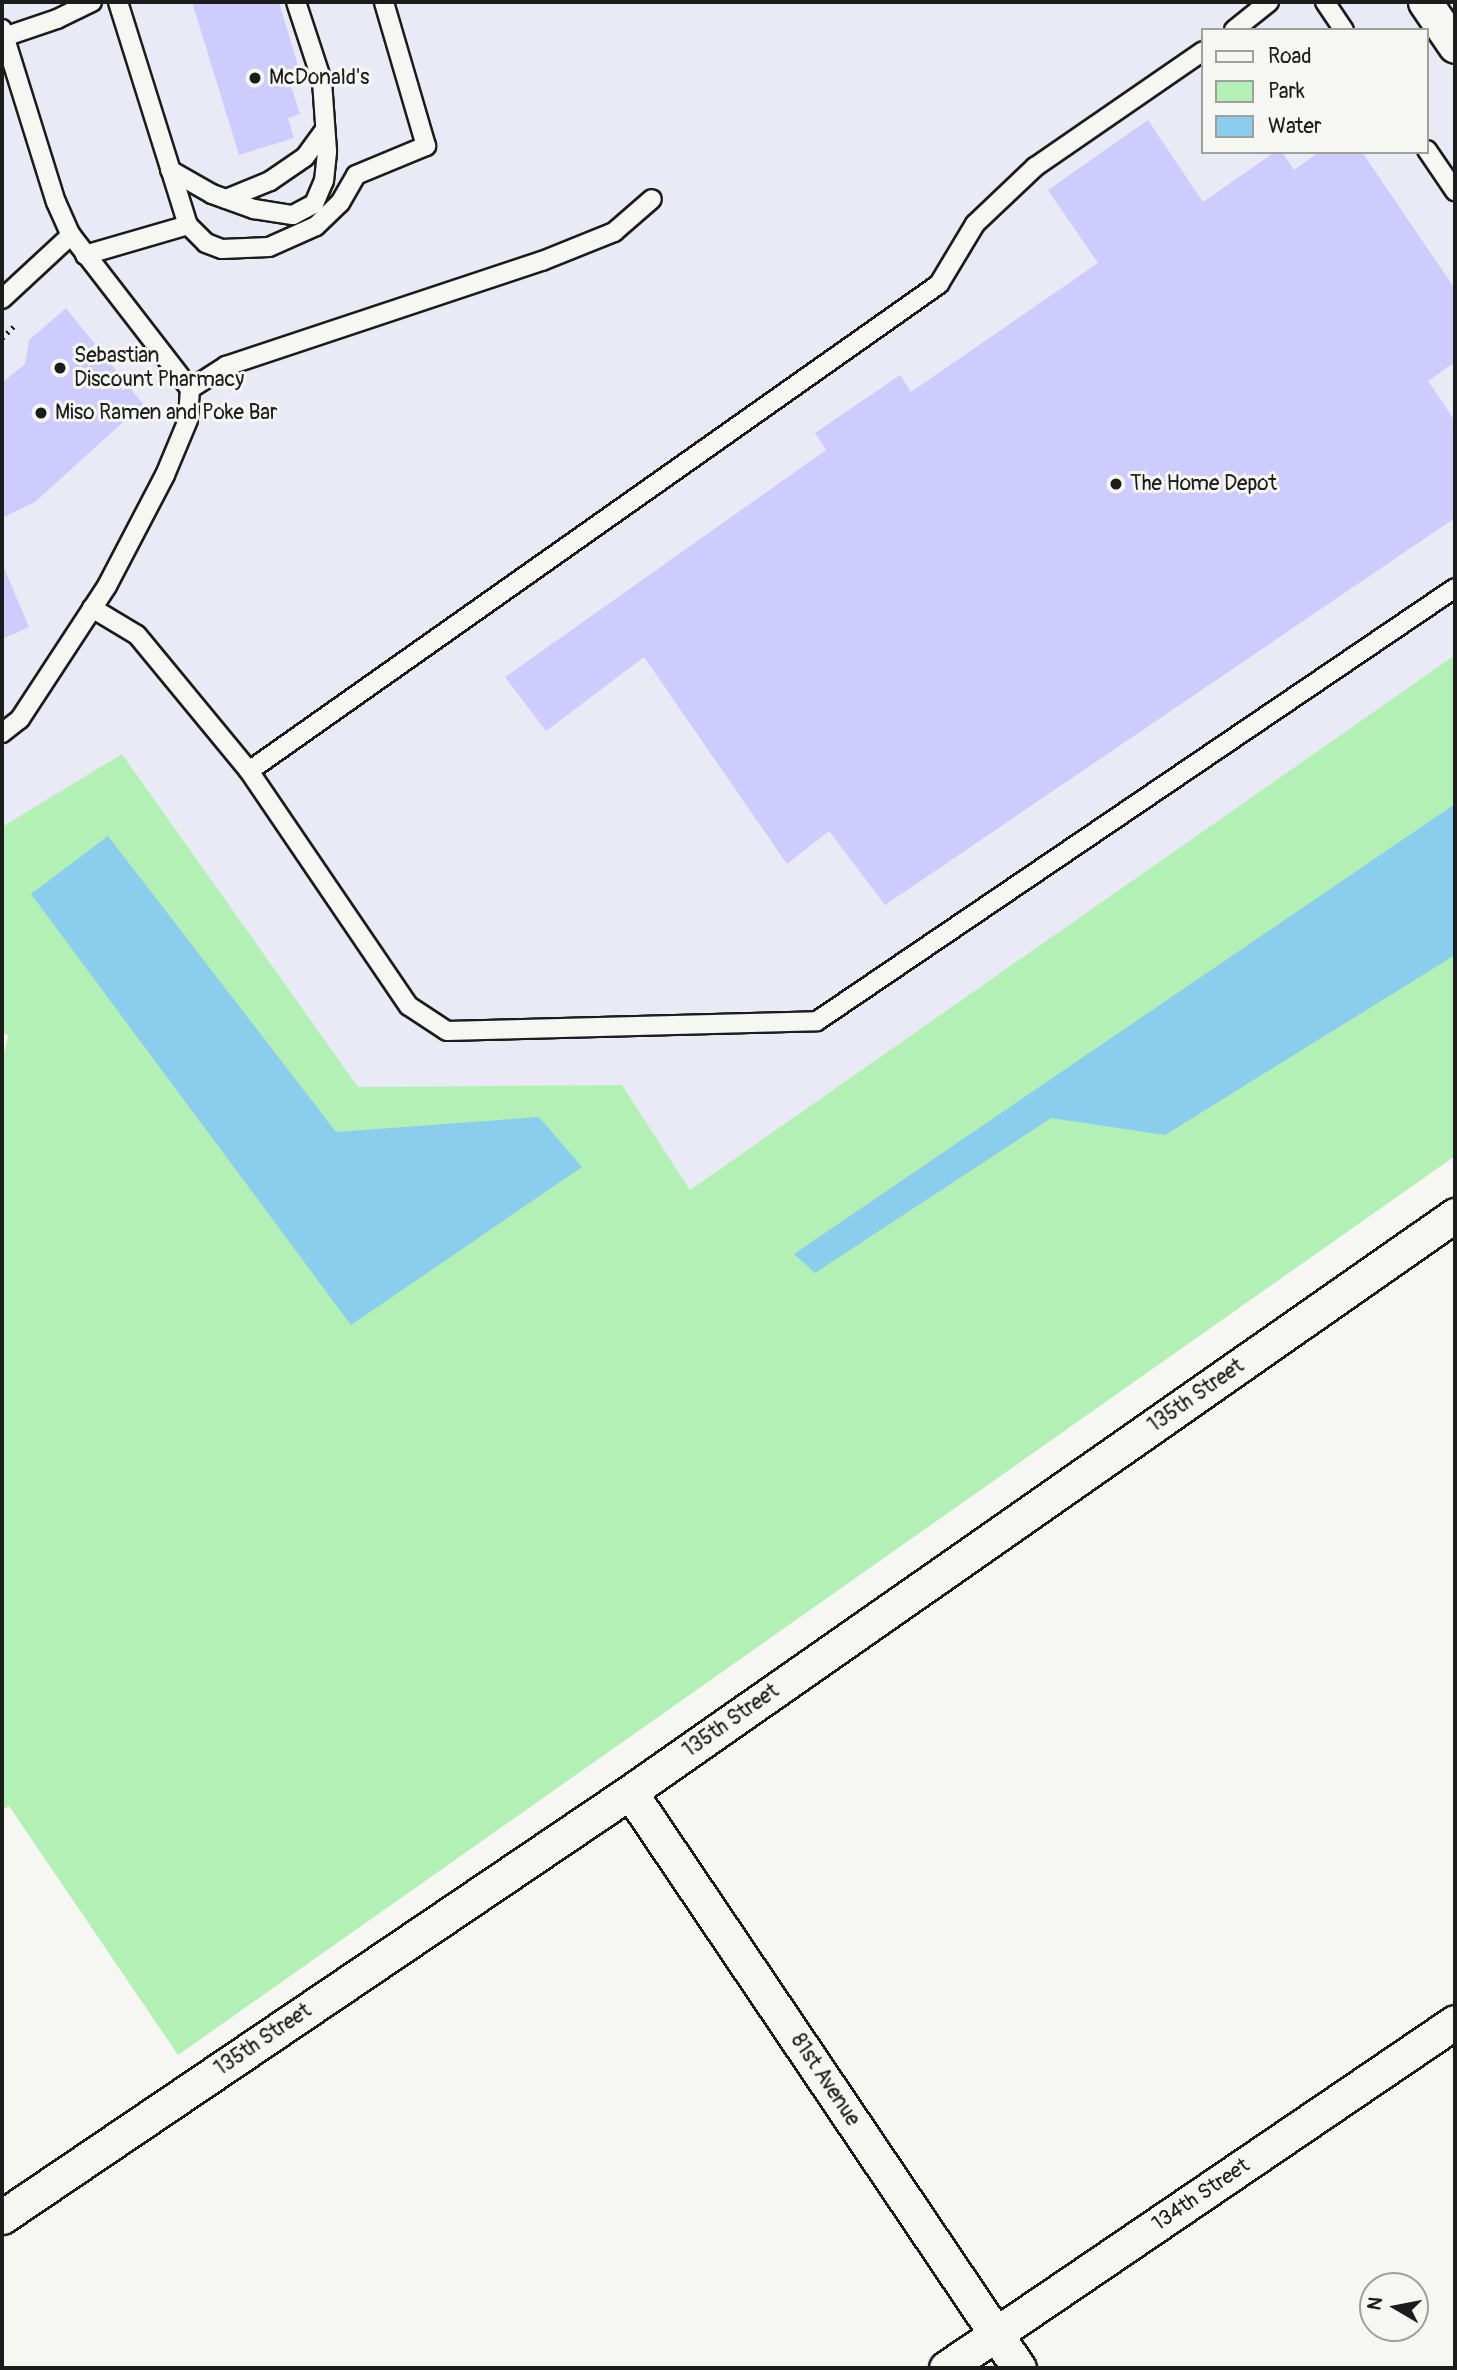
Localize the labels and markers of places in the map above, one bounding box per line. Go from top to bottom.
place label: McDonald's [269,65,370,91]
marker: McDonald's [247,70,263,86]
place label: Sebastian Discount Pharmacy [74,343,244,393]
marker: Sebastian Discount Pharmacy [52,360,68,376]
place label: Miso Ramen and Poke Bar [55,400,278,426]
marker: Miso Ramen and Poke Bar [33,405,49,421]
place label: The Home Depot [1130,471,1277,497]
marker: The Home Depot [1108,476,1124,492]

